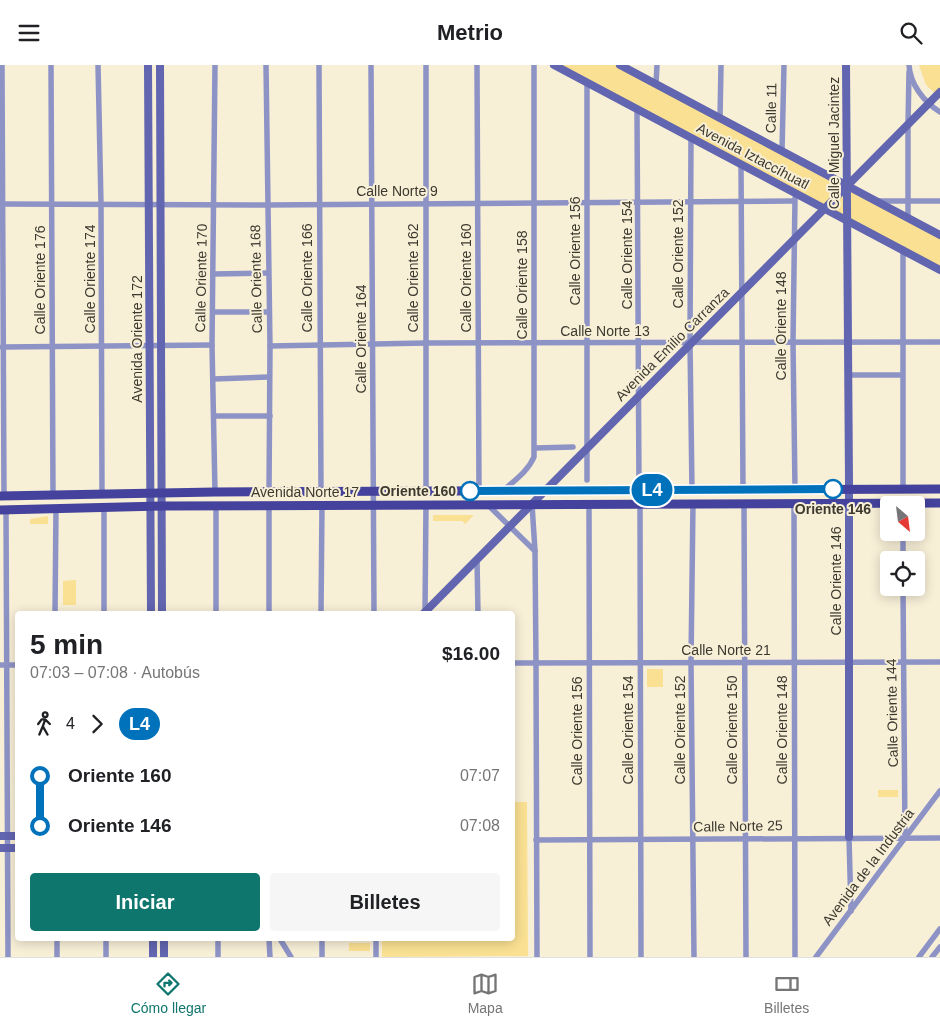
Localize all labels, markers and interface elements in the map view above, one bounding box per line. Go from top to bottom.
icon: menu [15,19,43,47]
icon: search [897,19,925,47]
text: Metrio [437,20,503,45]
street label: Calle Miguel Jacintez [826,77,842,209]
street label: Calle 11 [763,82,779,133]
street label: Avenida Iztaccíhuatl [694,120,812,192]
street label: Calle Norte 9 [356,183,438,199]
street label: Calle Oriente 156 [567,196,583,305]
street label: Calle Oriente 152 [670,199,686,308]
street label: Calle Oriente 154 [619,200,635,309]
street label: Calle Oriente 170 [192,223,210,333]
street label: Calle Oriente 166 [299,223,315,332]
street label: Calle Oriente 162 [405,223,421,332]
street label: Calle Oriente 160 [458,223,474,332]
street label: Calle Oriente 174 [82,224,98,333]
street label: Calle Oriente 168 [247,224,265,334]
street label: Calle Oriente 176 [32,225,48,334]
street label: Calle Oriente 158 [514,230,530,339]
street label: Calle Oriente 148 [773,271,789,380]
street label: Avenida Oriente 172 [129,275,145,403]
street label: Calle Oriente 164 [353,284,369,393]
street label: Avenida Emilio Carranza [612,284,732,404]
street label: Calle Norte 13 [560,323,650,339]
line badge: L4 [630,474,674,506]
marker: Oriente 146 [823,479,843,499]
text: L4 [641,480,663,500]
marker: Oriente 160 [460,481,480,501]
place label: Oriente 160 [380,483,456,499]
street label: Avenida Norte 17 [251,484,359,500]
north arrow [880,496,925,541]
map controls [880,496,925,596]
place label: Oriente 146 [795,501,871,517]
street label: Calle Oriente 146 [828,526,844,635]
button: locate [880,551,925,596]
text: 5 min [30,629,103,660]
street label: Calle Norte 21 [681,642,771,658]
text: $16.00 [442,643,500,664]
street label: Calle Oriente 144 [883,658,901,768]
text: 07:03 – 07:08 · Autobús [30,664,200,681]
street label: Calle Oriente 154 [620,675,636,784]
street label: Calle Oriente 152 [672,675,688,784]
street label: Calle Oriente 150 [724,675,740,784]
street label: Calle Oriente 148 [774,675,790,784]
street label: Calle Oriente 156 [569,676,585,785]
icon: walk [30,710,58,738]
icon: forward [83,710,111,738]
text: L4 [129,714,150,734]
text: 4 [66,715,75,732]
text: Oriente 160 [68,765,172,786]
text: 07:07 [460,767,500,784]
street label: Avenida de la Industria [819,805,917,929]
text: Oriente 146 [68,815,172,836]
text: 07:08 [460,817,500,834]
street label: Calle Norte 25 [693,817,783,835]
button: Iniciar [30,873,260,931]
button: Billetes [270,873,500,931]
tab: Cómo llegar [131,970,206,1016]
tab: Mapa [468,970,503,1016]
tab: Billetes [764,970,809,1016]

